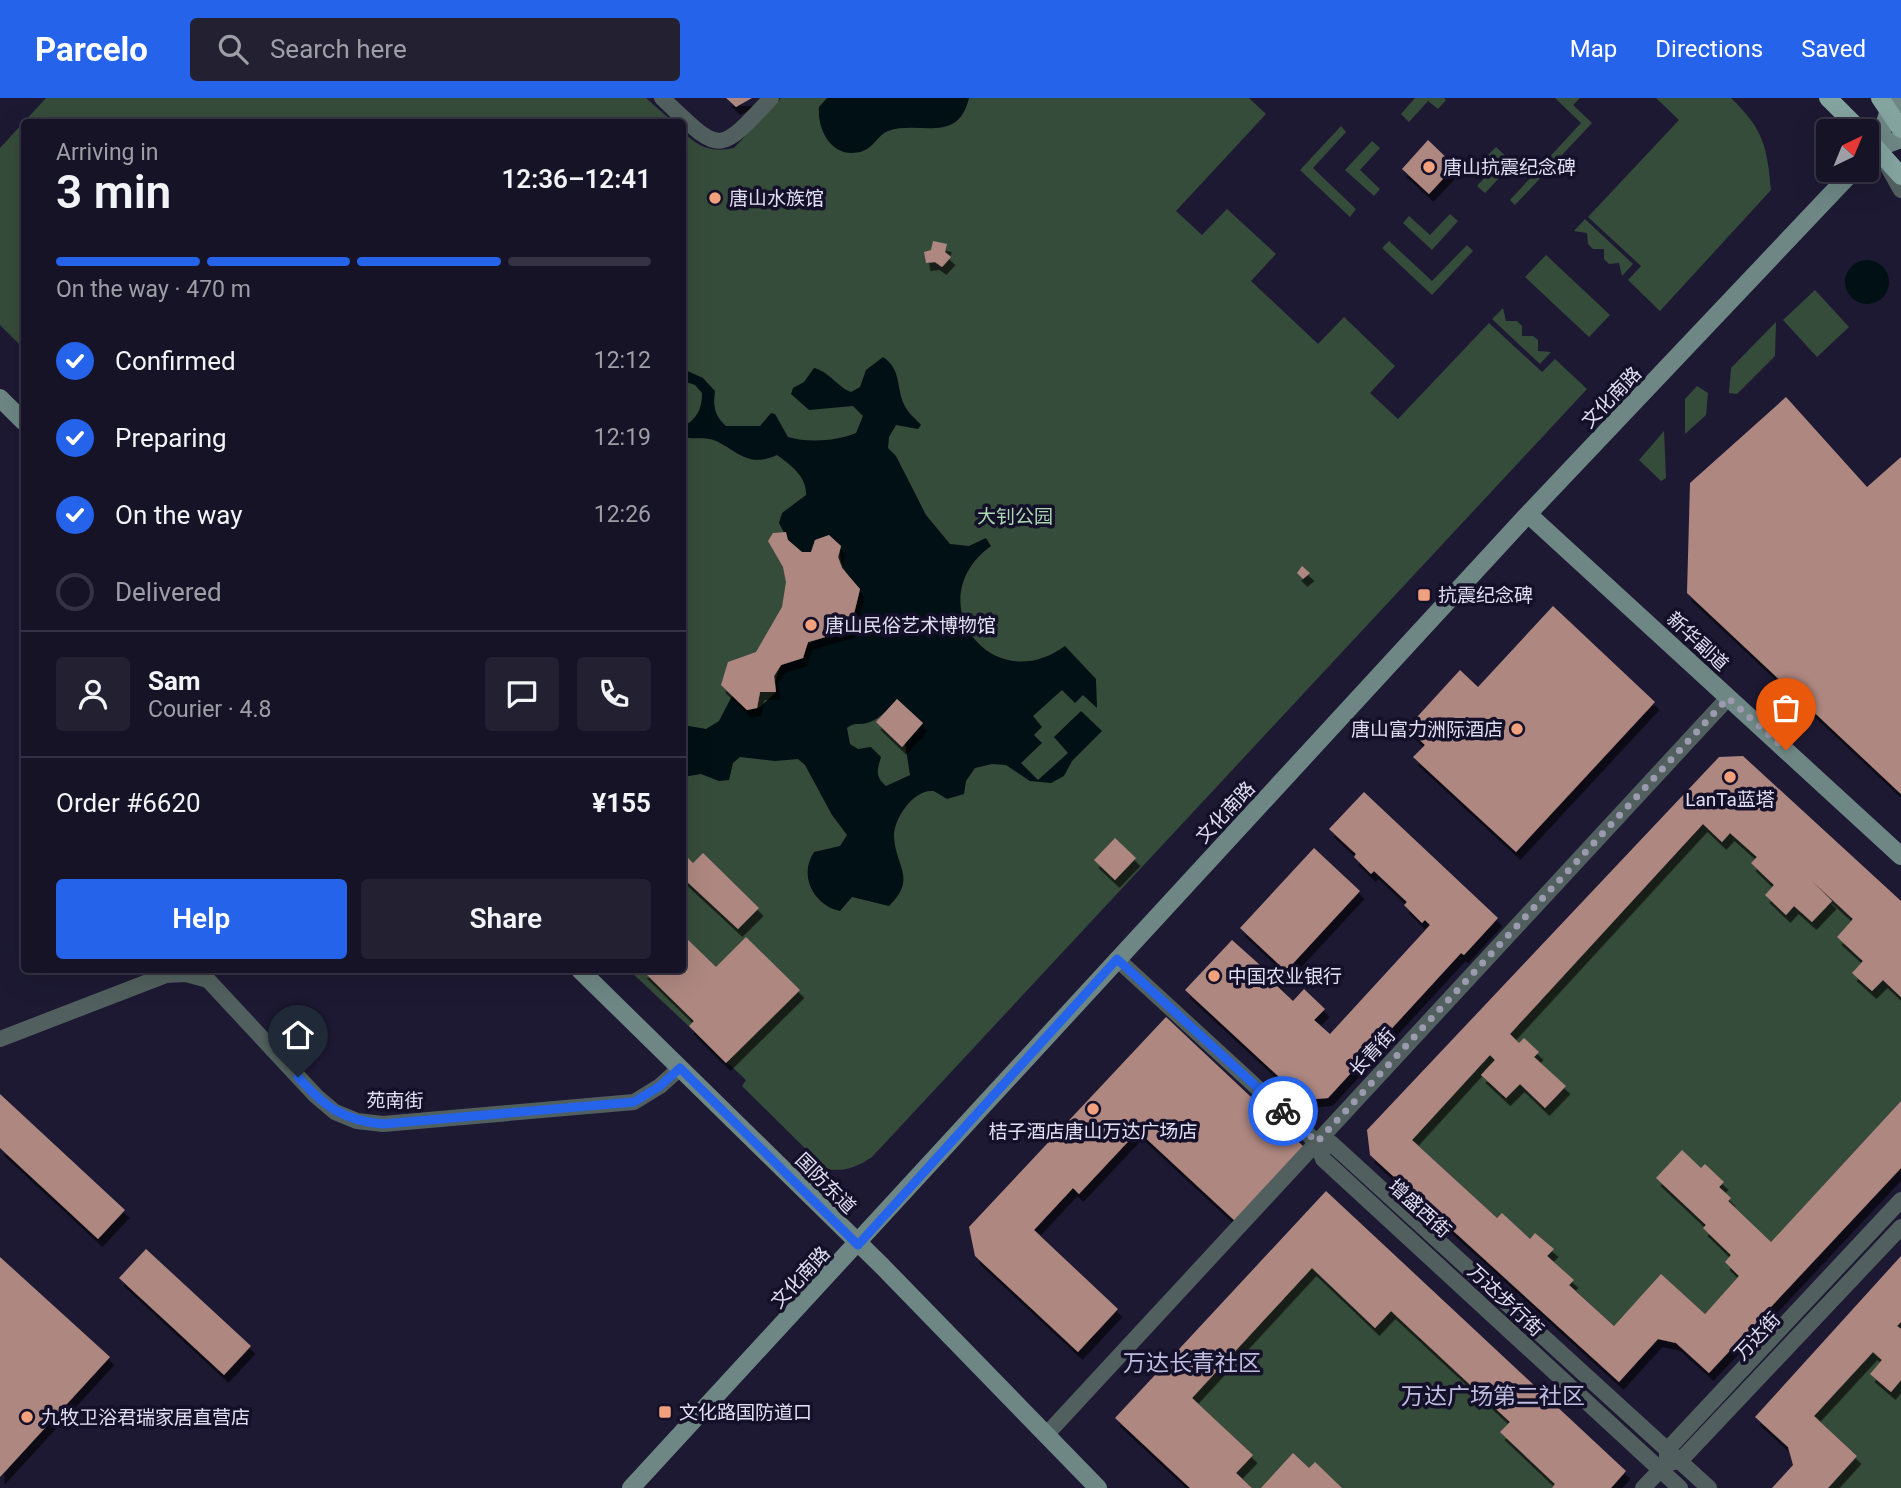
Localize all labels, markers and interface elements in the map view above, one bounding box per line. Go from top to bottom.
search box [190,18,680,81]
text: Parcelo [35,30,148,69]
icon: search [214,30,252,68]
text: Search here [270,34,407,64]
text: Map [1570,35,1617,63]
text: Directions [1655,35,1763,63]
text: Saved [1801,35,1866,63]
north arrow [1816,119,1880,182]
map controls [1816,119,1879,182]
text: Arriving in [56,139,159,166]
place label: 唐山抗震纪念碑 [1443,156,1576,179]
marker: 唐山抗震纪念碑 [1421,159,1437,175]
text: 12:36–12:41 [501,164,651,194]
text: 3 min [56,165,171,219]
place label: 唐山水族馆 [729,187,824,210]
marker: 唐山水族馆 [707,190,723,206]
text: On the way · 470 m [56,276,251,303]
icon: check [56,342,94,380]
text: Confirmed [115,346,236,376]
text: 12:12 [594,347,651,374]
street label: 文化南路 [1577,362,1646,433]
icon: check [56,419,94,457]
text: Preparing [115,423,227,453]
text: 12:19 [594,424,651,451]
icon: check [56,496,94,534]
text: On the way [115,500,243,530]
text: 12:26 [594,501,651,528]
park label: 大钊公园 [977,505,1053,528]
text: Delivered [115,577,222,607]
place label: 抗震纪念碑 [1438,584,1533,607]
marker: 抗震纪念碑 [1416,587,1432,603]
street label: 新华副道 [1662,607,1733,676]
place label: 唐山民俗艺术博物馆 [825,614,996,637]
marker: 唐山民俗艺术博物馆 [803,617,819,633]
button: person [56,657,130,731]
button: chat [485,657,559,731]
button: phone [577,657,651,731]
text: Sam [148,666,200,696]
pin [1756,678,1816,750]
icon: bag [1767,689,1805,727]
text: Courier · 4.8 [148,696,271,723]
place label: 唐山富力洲际酒店 [1351,718,1503,741]
marker: 唐山富力洲际酒店 [1509,721,1525,737]
marker: LanTa蓝塔 [1722,769,1738,785]
street label: 文化南路 [1191,777,1260,848]
text: Order #6620 [56,788,201,818]
text: ¥155 [592,788,651,818]
place label: LanTa蓝塔 [1685,788,1775,811]
button: Help [56,879,347,959]
button: Share [361,879,651,959]
place label: 中国农业银行 [1228,965,1342,988]
marker: 中国农业银行 [1206,968,1222,984]
pin [268,1005,328,1077]
icon: home [279,1016,317,1054]
street label: 长青街 [1345,1024,1400,1081]
courier [1248,1076,1318,1146]
street label: 苑南街 [366,1089,424,1112]
icon: bike [1264,1092,1302,1130]
marker: 桔子酒店唐山万达广场店 [1085,1101,1101,1117]
place label: 桔子酒店唐山万达广场店 [988,1120,1198,1143]
street label: 国防东道 [791,1148,861,1218]
street label: 增盛西街 [1384,1174,1456,1242]
street label: 文化南路 [766,1242,835,1313]
street label: 万达步行街 [1463,1260,1548,1341]
street label: 万达街 [1730,1308,1785,1365]
district label: 万达长青社区 [1123,1350,1261,1377]
district label: 万达广场第二社区 [1401,1383,1585,1410]
place label: 文化路国防道口 [679,1401,812,1424]
marker: 文化路国防道口 [657,1404,673,1420]
place label: 九牧卫浴君瑞家居直营店 [41,1406,250,1429]
marker: 九牧卫浴君瑞家居直营店 [19,1409,35,1425]

